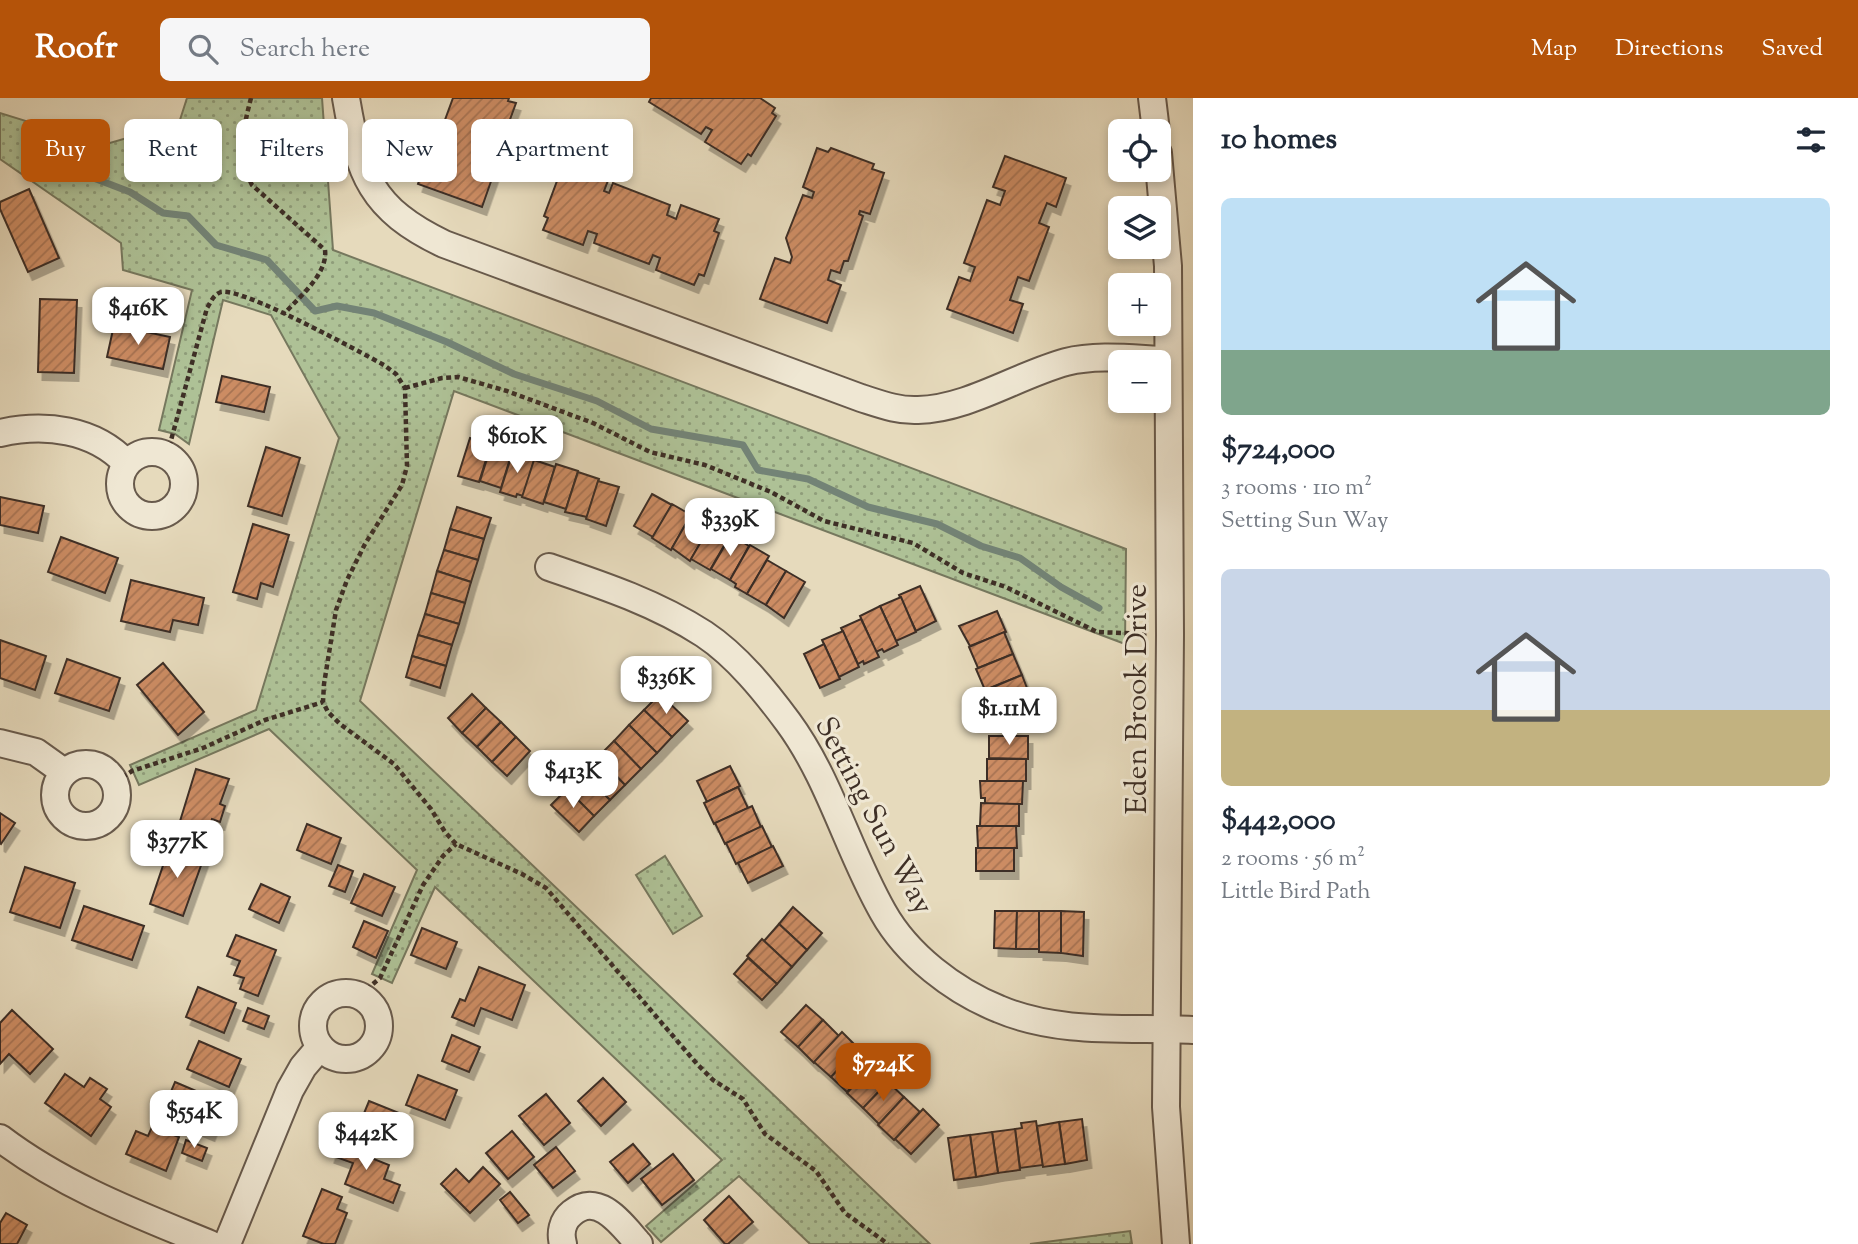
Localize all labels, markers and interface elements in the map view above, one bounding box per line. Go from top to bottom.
search box [160,18,650,81]
text: Roofr [35,25,118,73]
icon: search [184,30,222,68]
text: Search here [240,31,370,68]
text: Map [1531,32,1577,66]
text: Directions [1615,32,1723,66]
text: Saved [1761,32,1823,66]
chip: Buy [21,119,110,182]
chip: Rent [124,119,222,182]
chip: Filters [236,119,348,182]
chip: New [362,119,457,182]
chip: Apartment [471,119,633,182]
map controls [1108,119,1171,413]
button: locate [1108,119,1171,182]
text: 10 homes [1221,119,1337,162]
icon: filters [1792,121,1830,159]
button: layers [1108,196,1171,259]
icon: home [1463,243,1589,369]
button: + [1108,273,1171,336]
pin: $416K [89,288,187,347]
text: $416K [108,293,168,326]
button: − [1108,350,1171,413]
pin: $610K [468,416,566,475]
text: $610K [487,421,547,454]
text: $724,000 [1221,429,1335,472]
text: 3 rooms · 110 m² [1221,472,1372,505]
pin: $339K [681,498,779,558]
text: $339K [701,504,759,537]
text: Setting Sun Way [1221,505,1388,538]
street label: Eden Brook Drive [1117,584,1160,814]
icon: home [1463,614,1589,740]
pin: $336K [617,656,715,716]
text: $336K [637,662,695,695]
pin: $1.11M [952,688,1066,747]
text: $1.11M [978,693,1040,726]
street label: Setting Sun Way [803,710,943,923]
pin: $413K [524,750,622,810]
text: $413K [544,756,602,789]
text: $442,000 [1221,800,1336,843]
pin: $377K [128,820,226,880]
text: $377K [146,826,208,859]
text: 2 rooms · 56 m² [1221,843,1365,876]
text: Little Bird Path [1221,876,1371,909]
pin: $724K [834,1044,932,1103]
text: $724K [852,1049,914,1082]
pin: $554K [145,1090,243,1150]
text: $554K [166,1096,222,1129]
pin: $442K [317,1112,415,1172]
text: $442K [335,1118,397,1151]

